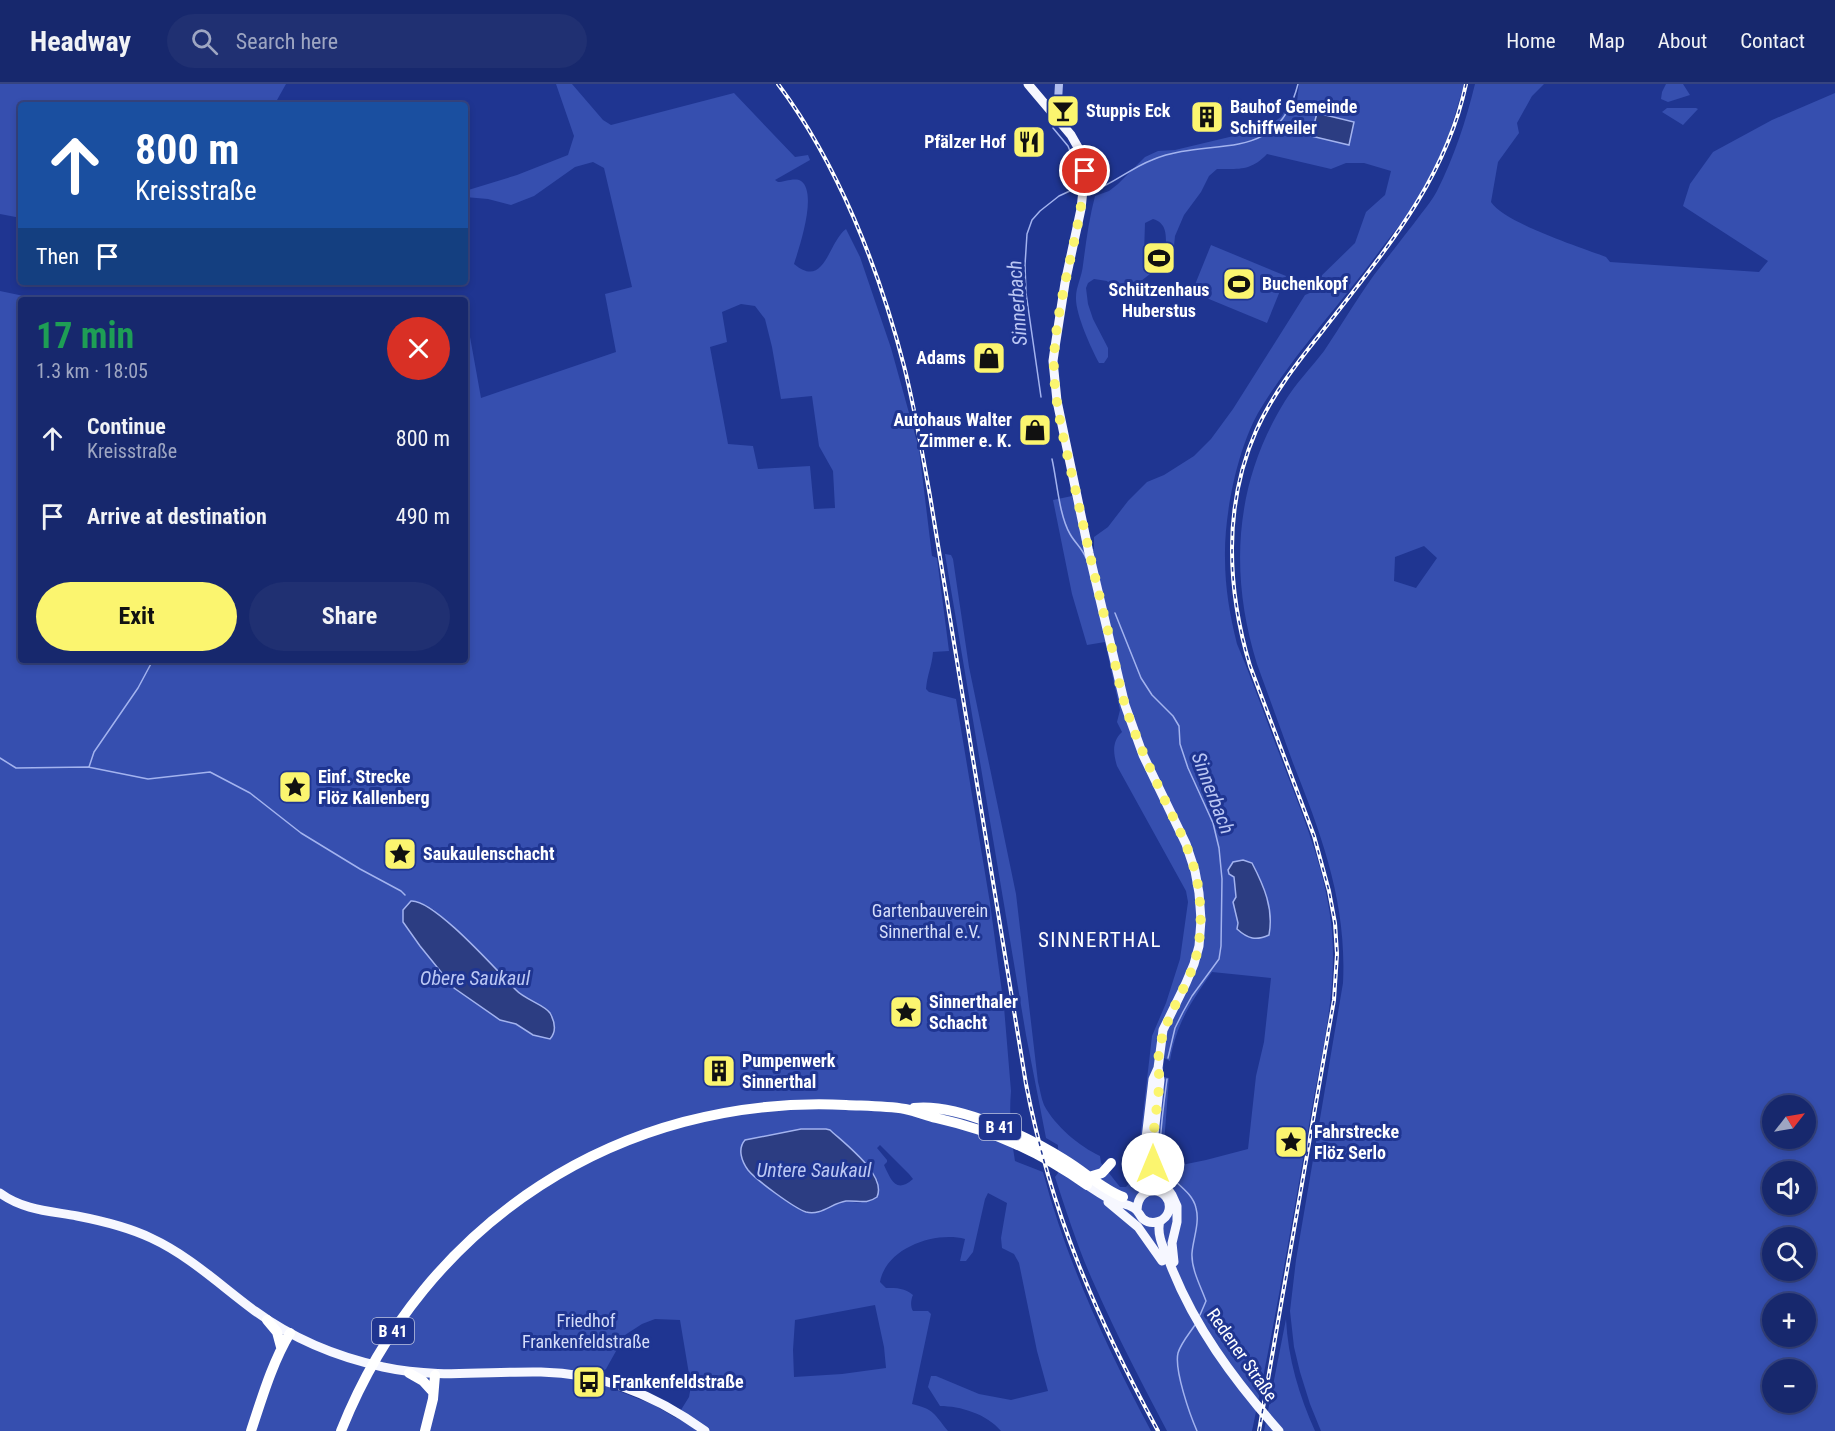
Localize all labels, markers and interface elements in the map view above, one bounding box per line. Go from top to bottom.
search box [167,14,587,68]
text: Headway [30,25,131,58]
icon: search [188,25,221,58]
text: Search here [236,29,338,54]
text: Home [1506,29,1556,53]
text: Map [1589,29,1625,53]
text: About [1658,29,1707,53]
text: Contact [1740,29,1805,53]
bar icon: Stuppis Eck [1045,93,1081,129]
place label: Bauhof Gemeinde Schiffweiler [1230,96,1358,138]
building icon: Bauhof Gemeinde Schiffweiler [1189,99,1225,135]
place label: Stuppis Eck [1086,100,1171,121]
restaurant icon: Pfälzer Hof [1011,124,1047,160]
text: 800 m [135,125,240,174]
icon: ahead [36,126,114,204]
place label: Pfälzer Hof [924,131,1006,152]
pin [1059,145,1110,196]
icon: arrive [1068,154,1101,187]
text: Kreisstraße [135,175,257,207]
icon: arrive [91,240,124,273]
sports icon: Schützenhaus Huberstus [1141,240,1177,276]
text: Then [36,244,79,269]
water label: Sinnerbach [1002,260,1032,346]
sports icon: Buchenkopf [1221,266,1257,302]
place label: Buchenkopf [1262,273,1348,294]
place label: Schützenhaus Huberstus [1108,279,1210,321]
text: 17 min [36,315,134,357]
button: close [387,317,450,380]
shop icon: Adams [971,340,1007,376]
place label: Adams [916,347,966,368]
text: 1.3 km · 18:05 [36,359,148,383]
place label: Autohaus Walter Zimmer e. K. [893,409,1012,451]
shop icon: Autohaus Walter Zimmer e. K. [1017,412,1053,448]
text: Continue [87,414,166,439]
icon: ahead [36,422,69,455]
text: 800 m [396,426,450,451]
text: Kreisstraße [87,439,177,463]
icon: arrive [36,500,69,533]
text: Arrive at destination [87,504,267,529]
text: 490 m [396,504,450,529]
button: Exit [36,582,237,651]
button: Share [249,582,450,651]
water label: Sinnerbach [1186,749,1240,837]
place label: Einf. Strecke Flöz Kallenberg [318,766,430,808]
place icon: Einf. Strecke Flöz Kallenberg [277,769,313,805]
place icon: Saukaulenschacht [382,836,418,872]
place label: Saukaulenschacht [423,843,555,864]
park label: Gartenbauverein Sinnerthal e.V. [872,900,988,942]
district label: SINNERTHAL [1038,928,1162,952]
water label: Obere Saukaul [420,966,531,990]
place label: Sinnerthaler Schacht [929,991,1018,1033]
place icon: Sinnerthaler Schacht [888,994,924,1030]
place label: Pumpenwerk Sinnerthal [742,1050,836,1092]
building icon: Pumpenwerk Sinnerthal [701,1053,737,1089]
north arrow [1762,1095,1816,1149]
map controls [1762,1095,1816,1413]
road number: B 41 [979,1114,1021,1140]
place label: Fahrstrecke Flöz Serlo [1314,1121,1399,1163]
place icon: Fahrstrecke Flöz Serlo [1273,1124,1309,1160]
position arrow [1121,1132,1185,1196]
water label: Untere Saukaul [756,1158,872,1182]
button: sound [1762,1161,1816,1215]
button: search [1762,1227,1816,1281]
button: + [1762,1293,1816,1347]
street label: Redener Straße [1203,1304,1282,1405]
park label: Friedhof Frankenfeldstraße [522,1310,650,1352]
road number: B 41 [372,1318,414,1344]
button: − [1762,1359,1816,1413]
bus stop icon: Frankenfeldstraße [571,1364,607,1400]
place label: Frankenfeldstraße [612,1371,744,1392]

